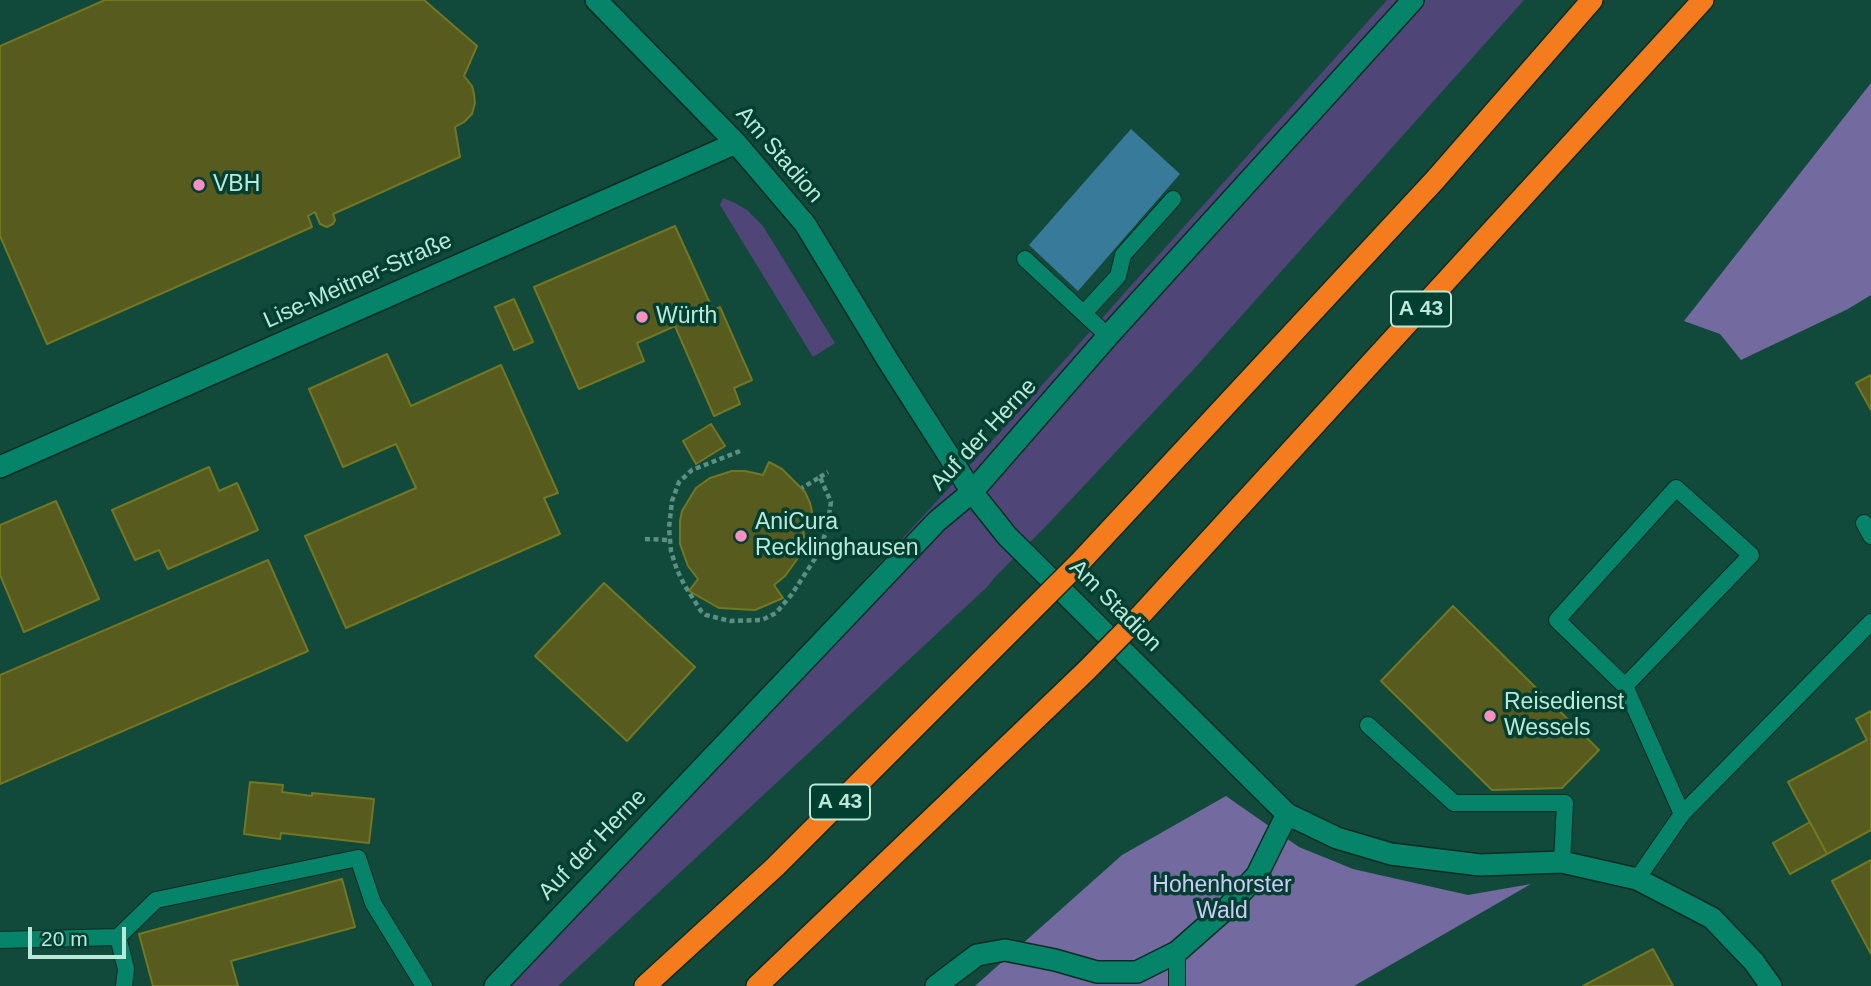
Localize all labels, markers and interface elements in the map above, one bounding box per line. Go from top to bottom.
street label: Am Stadion [730,101,828,209]
place label: VBH [213,171,260,199]
marker: VBH [191,177,207,193]
street label: Lise-Meitner-Straße [260,227,456,335]
road number: A 43 [1391,292,1451,326]
place label: Würth [656,303,717,331]
marker: Würth [634,309,650,325]
street label: Auf der Herne [925,373,1043,497]
place label: AniCura Recklinghausen [755,509,919,563]
marker: AniCura Recklinghausen [733,528,749,544]
street label: Am Stadion [1063,554,1167,658]
place label: Reisedienst Wessels [1504,689,1624,743]
marker: Reisedienst Wessels [1482,708,1498,724]
street label: Auf der Herne [533,784,653,906]
road number: A 43 [810,784,870,820]
park label: Hohenhorster Wald [1152,872,1292,926]
scale bar [32,912,130,956]
text: 20 m [41,927,88,950]

